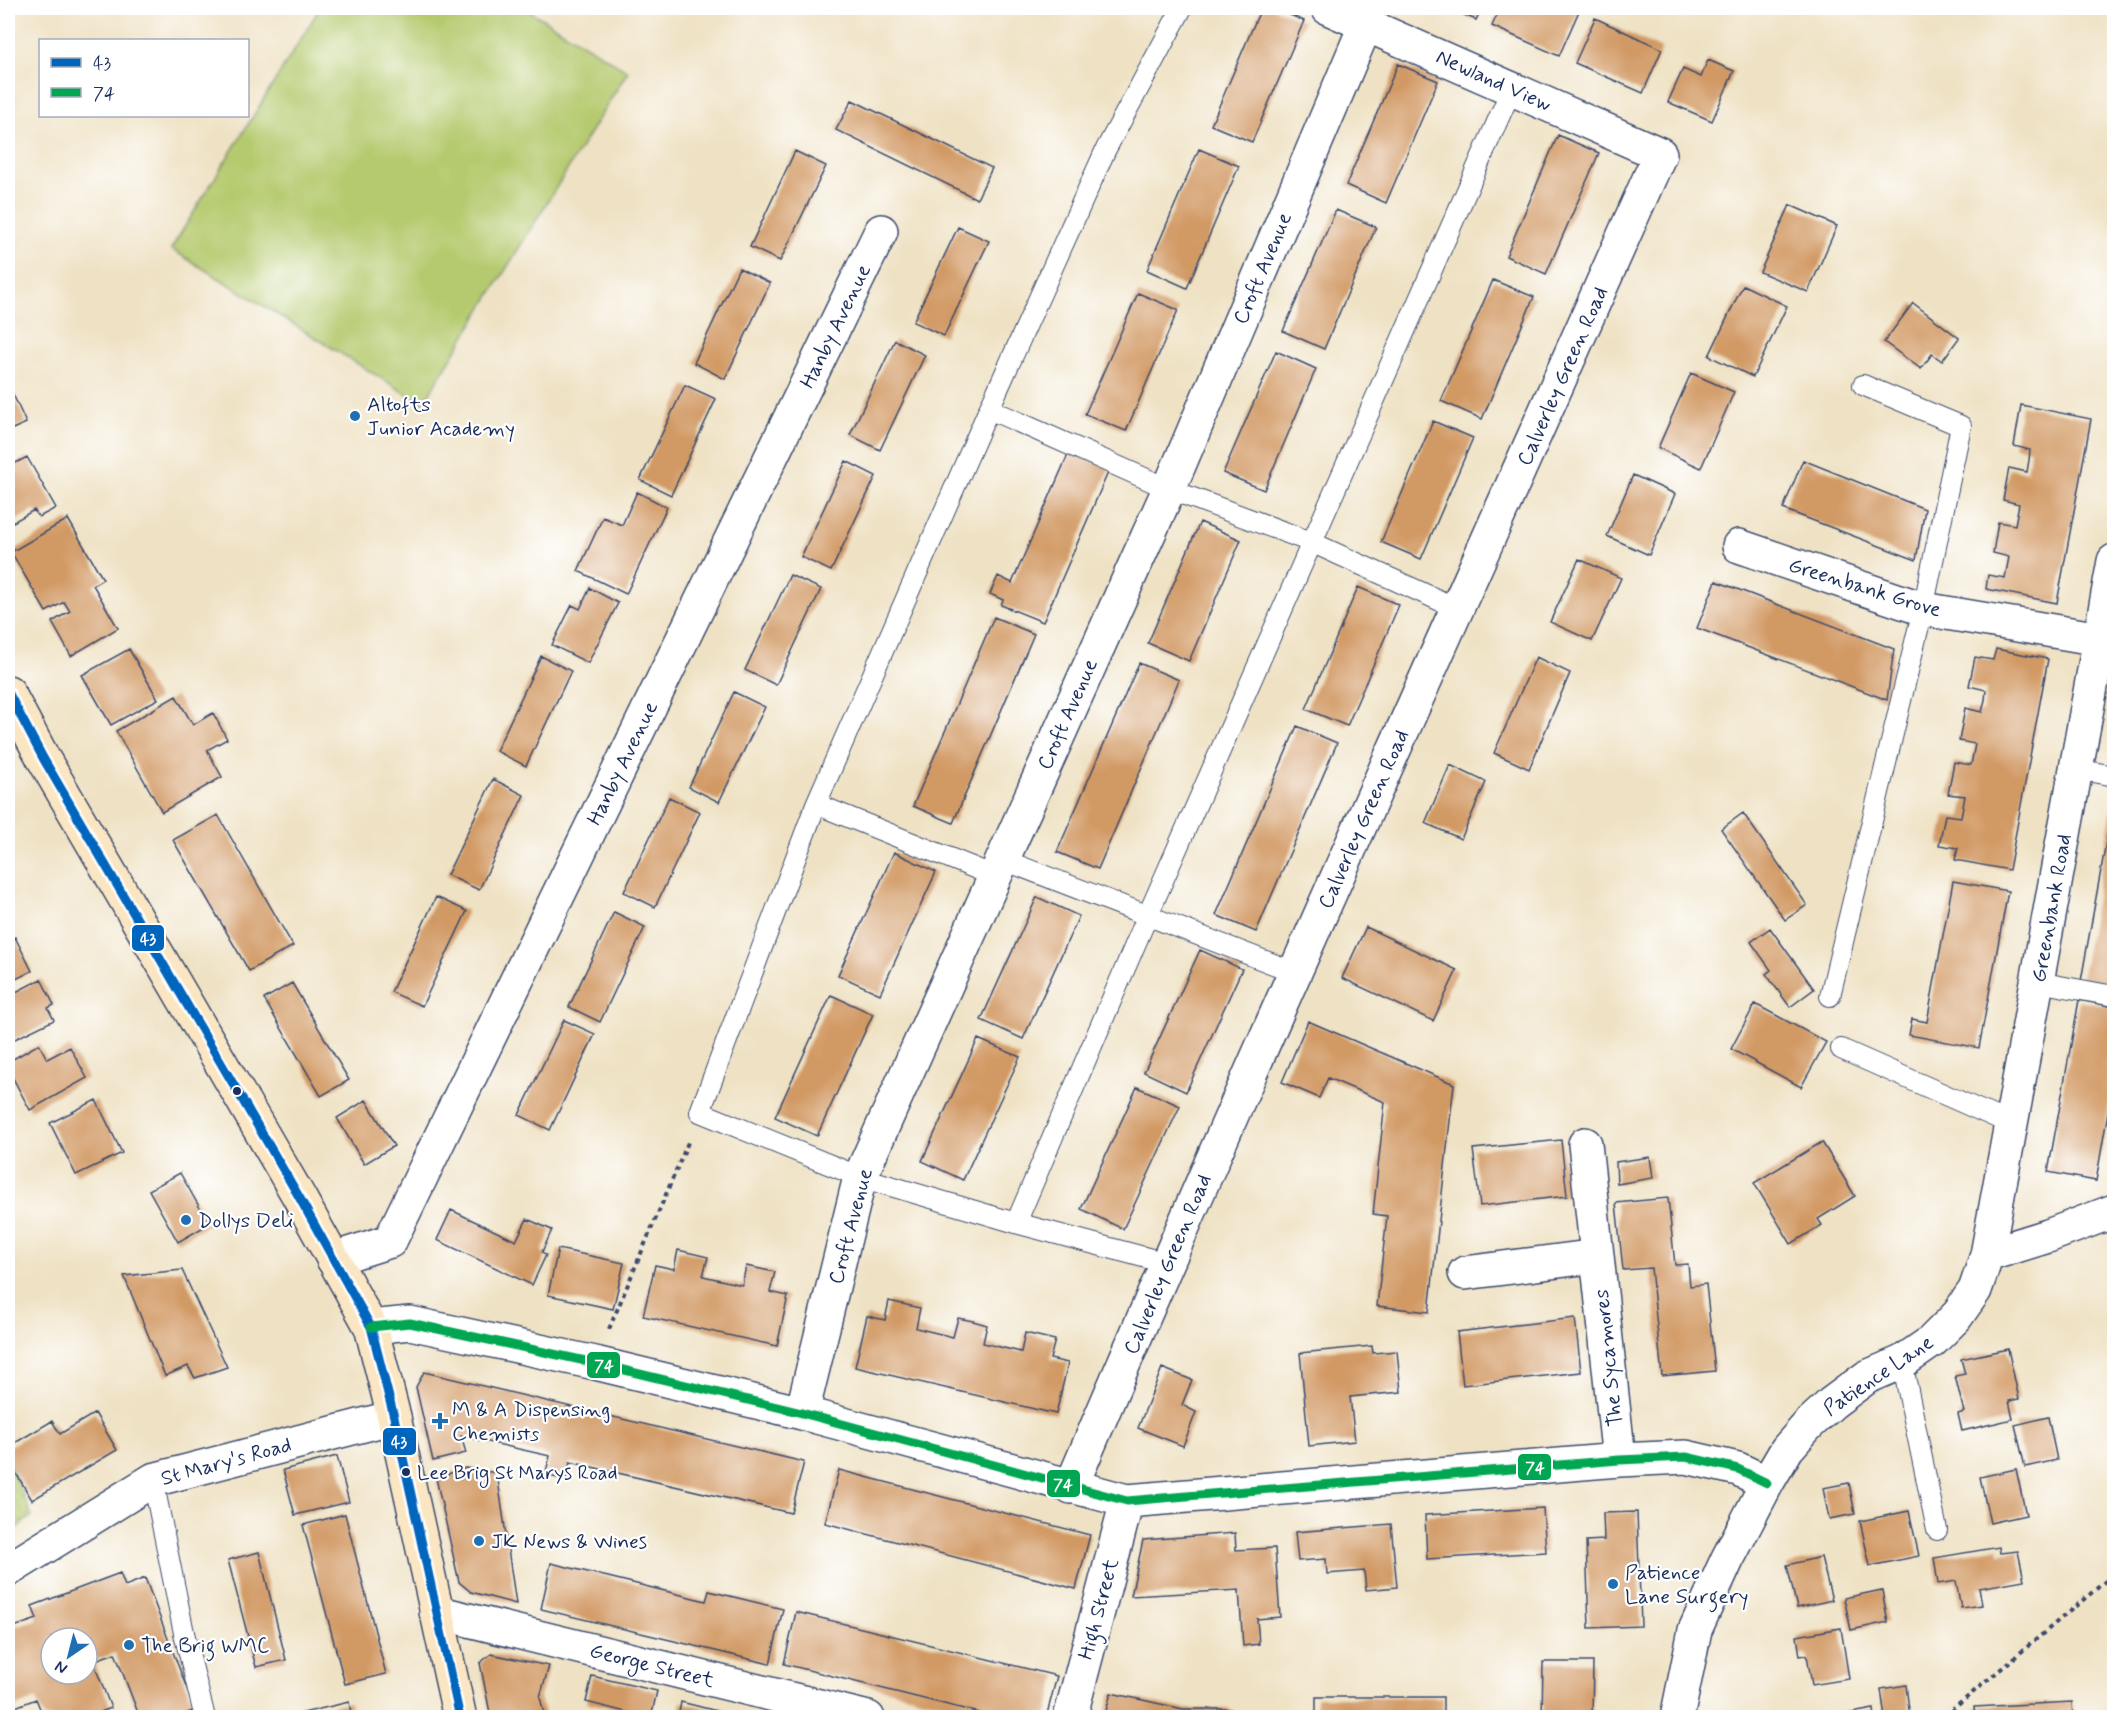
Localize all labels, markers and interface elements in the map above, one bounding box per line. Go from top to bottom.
legend [39,39,249,117]
street label: Newland View [1432,43,1556,119]
text: 43 [93,52,111,76]
text: 74 [93,82,115,106]
street label: Croft Avenue [1227,208,1299,329]
street label: Hanby Avenue [794,260,878,393]
street label: Calverley Green Road [1511,282,1615,470]
place label: Altofts Junior Academy [367,391,515,443]
marker: Altofts Junior Academy [348,409,362,423]
street label: Greenbank Grove [1785,551,1945,625]
street label: Croft Avenue [1031,654,1105,774]
street label: Hanby Avenue [581,697,665,830]
street label: Calverley Green Road [1312,725,1416,913]
street label: Greenbank Road [2025,832,2079,985]
line badge: 43 [131,924,165,952]
text: 43 [140,929,156,950]
unlabelled marker [231,1085,243,1097]
street label: Croft Avenue [822,1165,880,1287]
street label: Calverley Green Road [1117,1170,1219,1359]
place label: Dollys Deli [198,1207,294,1235]
marker: Dollys Deli [179,1213,193,1227]
street label: The Sycamores [1588,1288,1630,1428]
street label: Patience Lane [1818,1329,1939,1423]
line badge: 74 [586,1351,621,1379]
text: 74 [594,1356,614,1377]
place label: M & A Dispensing Chemists [452,1396,610,1448]
marker: M & A Dispensing Chemists [433,1414,447,1428]
line badge: 43 [382,1427,417,1456]
street label: St Mary's Road [158,1431,295,1493]
text: 43 [391,1432,407,1453]
line badge: 74 [1517,1453,1552,1481]
text: 74 [1525,1458,1545,1479]
place label: Lee Brig St Marys Road [417,1460,618,1488]
marker: Lee Brig St Marys Road [400,1466,412,1478]
line badge: 74 [1046,1469,1081,1498]
text: 74 [1053,1475,1073,1496]
place label: JK News & Wines [491,1528,647,1556]
marker: JK News & Wines [472,1534,486,1548]
street label: High Street [1072,1555,1128,1663]
place label: Patience Lane Surgery [1625,1559,1748,1613]
marker: Patience Lane Surgery [1606,1577,1620,1591]
north arrow [39,1626,99,1686]
place label: The Brig WMC [141,1632,269,1662]
street label: George Street [586,1637,718,1696]
marker: The Brig WMC [122,1638,136,1652]
text: N [51,1655,72,1679]

